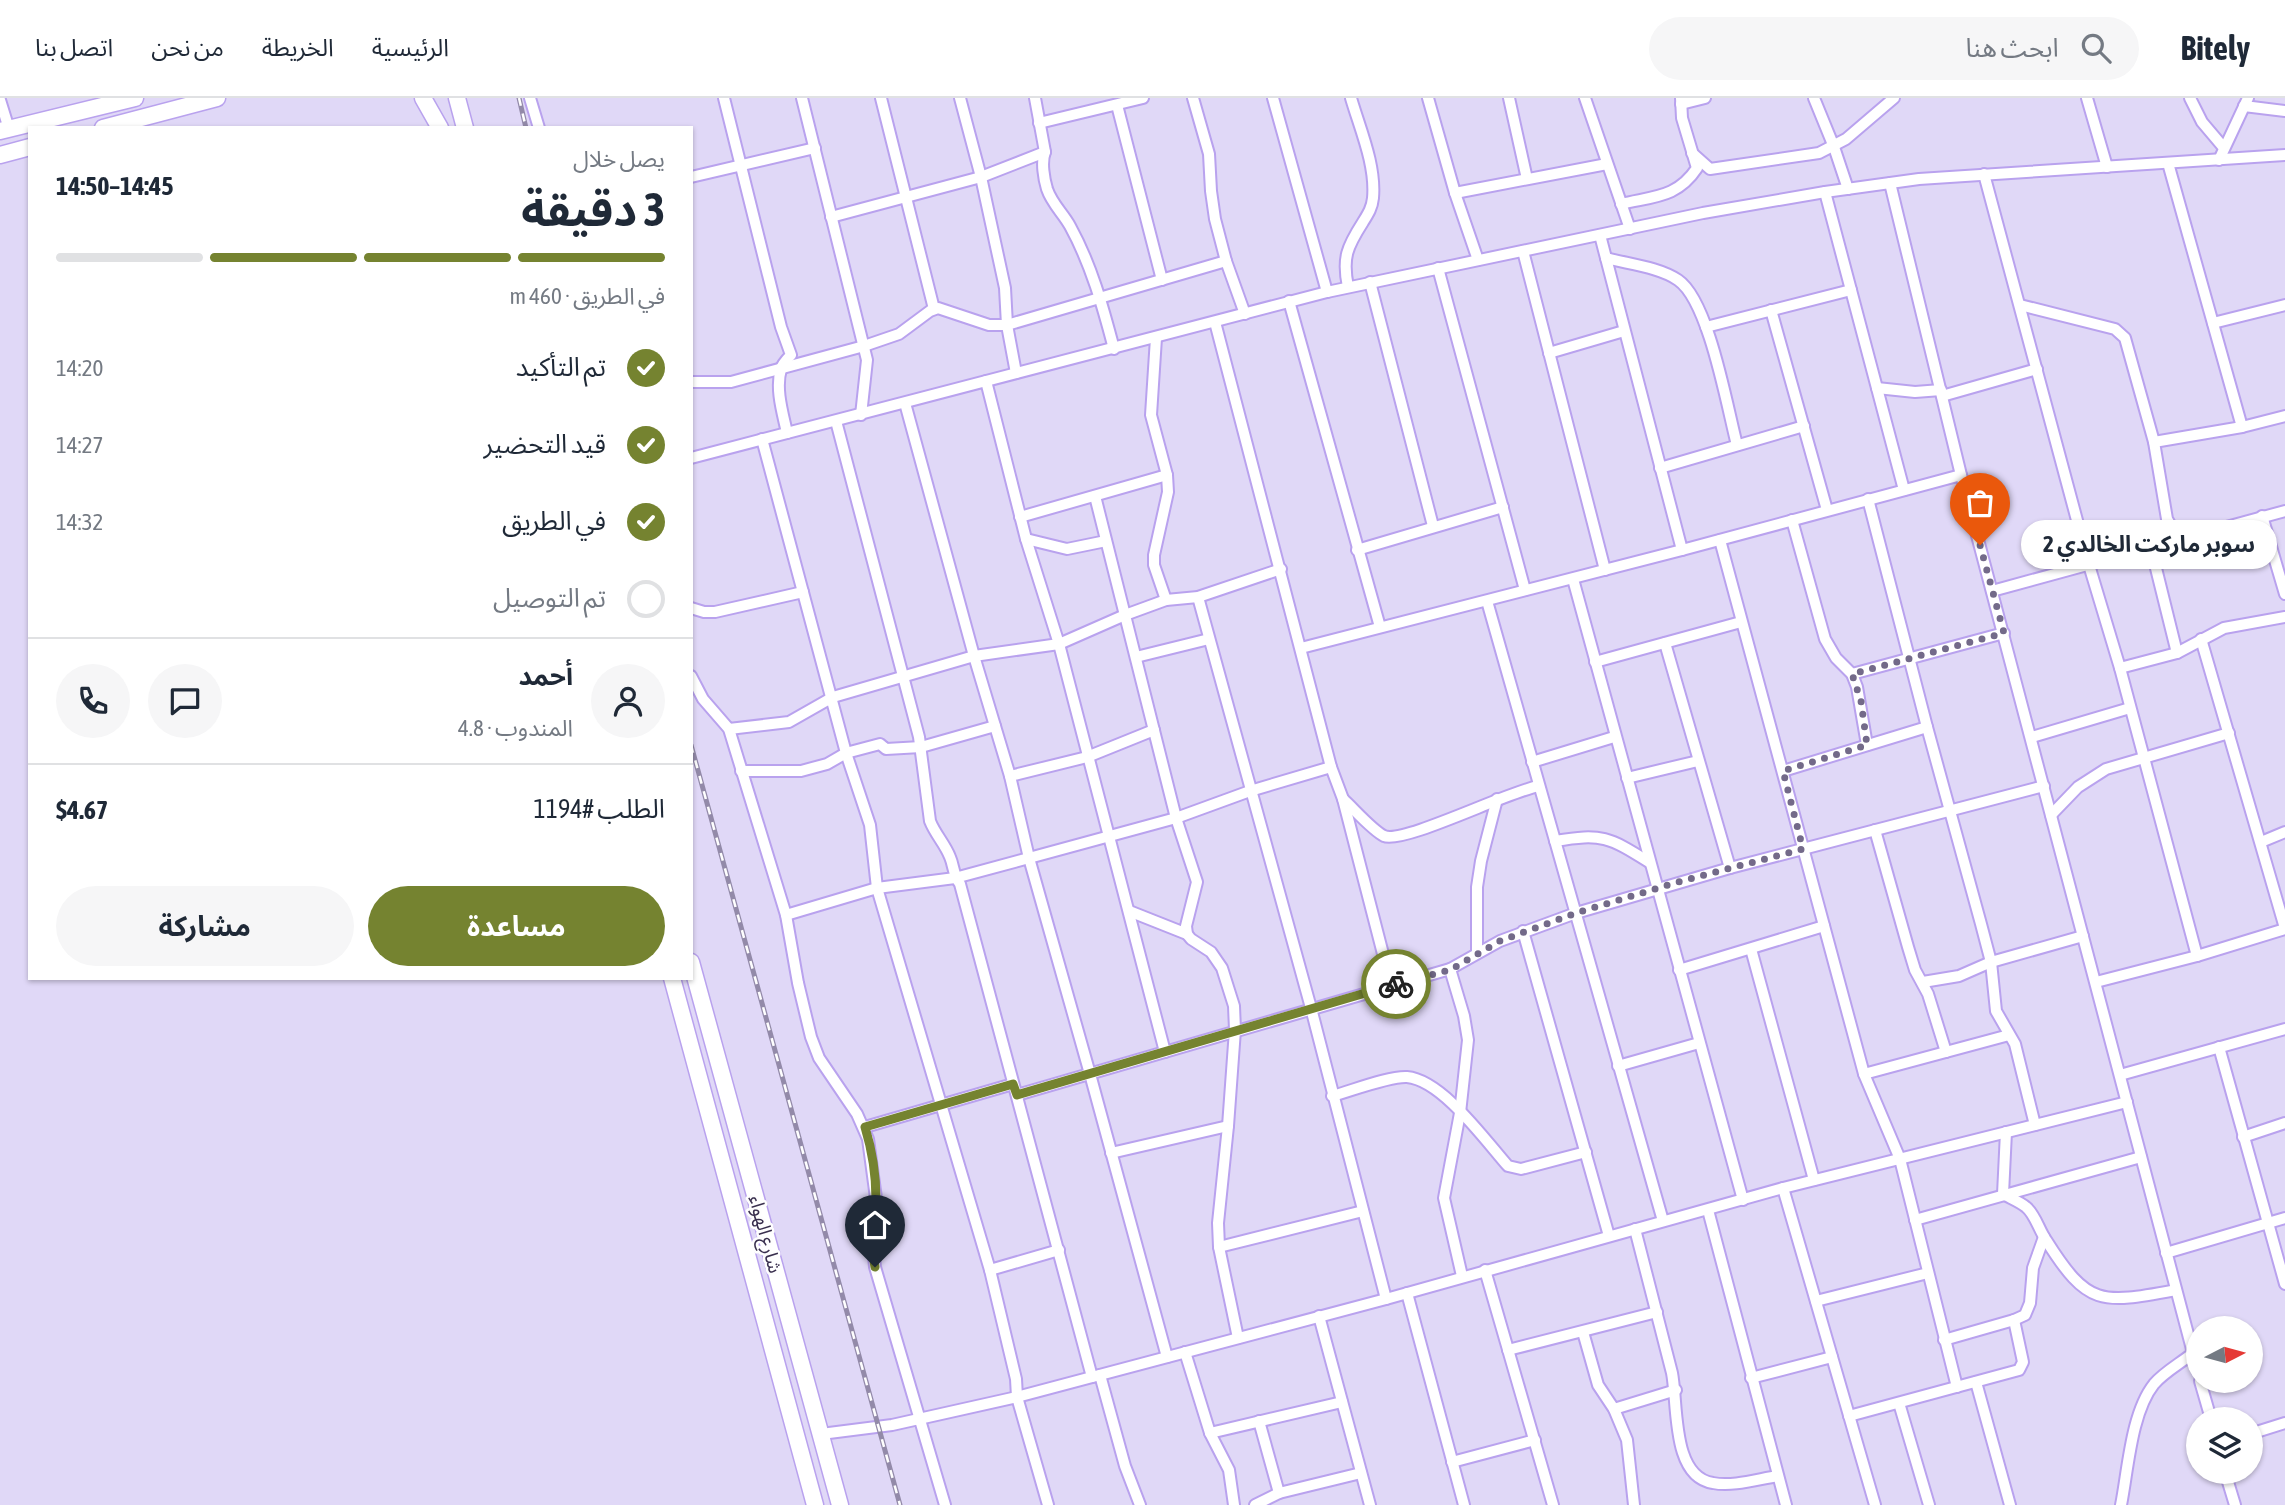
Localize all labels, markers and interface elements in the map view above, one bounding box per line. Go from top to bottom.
search box [1649,17,2139,80]
icon: search [2077,29,2115,67]
text: Bitely [2181,29,2250,67]
text: ابحث هنا [1965,33,2059,63]
text: اتصل بنا [35,34,113,61]
text: من نحن [151,34,224,61]
text: الخريطة [262,34,334,61]
text: الرئيسية [372,34,449,61]
text: يصل خلال [573,146,665,172]
text: 14:45–14:50 [56,171,173,201]
text: 3 دقيقة [521,183,665,236]
text: في الطريق · 460 m [510,283,665,309]
icon: check [627,349,665,387]
text: تم التأكيد [516,352,606,382]
text: 14:20 [56,355,103,381]
icon: check [627,426,665,464]
text: قيد التحضير [483,429,606,459]
text: 14:27 [56,432,103,458]
pin [1950,473,2010,545]
icon: bag [1961,484,1999,522]
icon: check [627,503,665,541]
text: في الطريق [502,506,606,536]
text: 14:32 [56,509,103,535]
callout: سوبر ماركت الخالدي 2 [2022,520,2278,570]
text: سوبر ماركت الخالدي 2 [2043,531,2255,557]
text: تم التوصيل [493,583,606,613]
text: أحمد [519,661,573,691]
button: phone [56,664,130,738]
button: chat [148,664,222,738]
button: person [591,664,665,738]
text: المندوب · 4.8 [458,715,573,741]
text: الطلب #1194 [533,794,665,824]
text: $4.67 [56,795,108,825]
button: مشاركة [56,886,354,966]
button: مساعدة [368,886,665,966]
courier [1361,949,1431,1019]
icon: bike [1377,965,1415,1003]
street label: شارع الهواء [742,1193,787,1276]
pin [845,1195,905,1267]
icon: home [856,1206,894,1244]
north arrow [2186,1316,2263,1393]
map controls [2186,1316,2263,1484]
button: layers [2186,1407,2263,1484]

